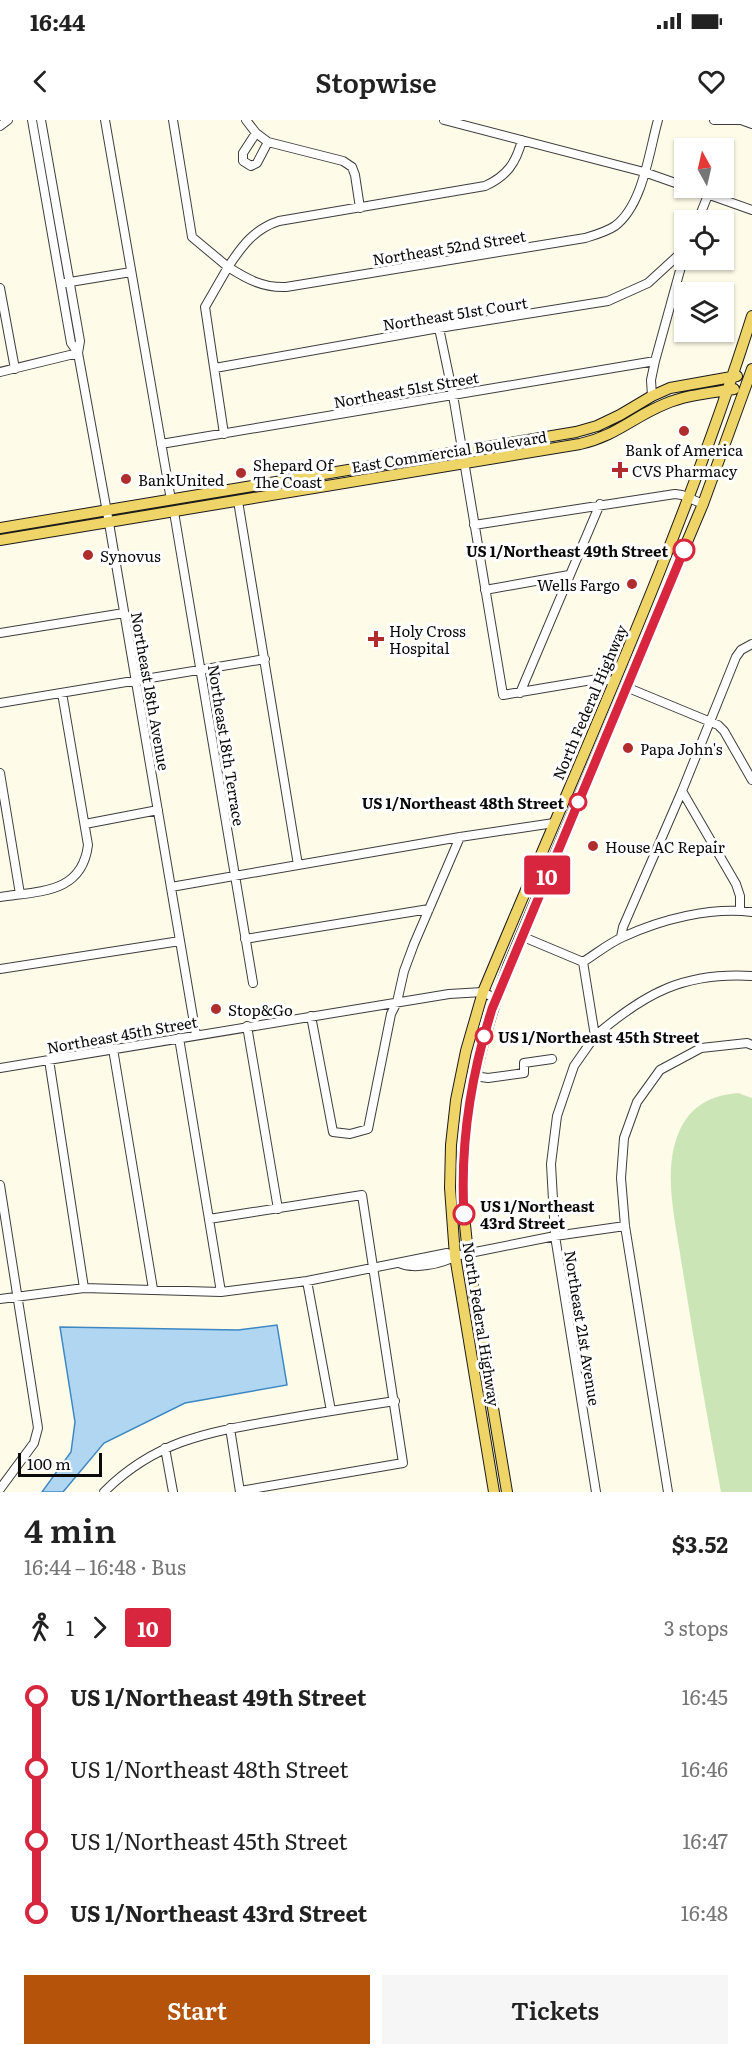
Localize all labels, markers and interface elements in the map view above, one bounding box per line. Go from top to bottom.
text: 16:44 [30,5,85,38]
text: Stopwise [315,61,437,101]
icon: back [24,65,57,98]
icon: heart [695,65,728,98]
north arrow [674,138,734,198]
map controls [674,138,734,342]
button: locate [674,210,734,270]
street label: Northeast 52nd Street [371,224,527,270]
button: layers [674,282,734,342]
street label: Northeast 51st Court [381,290,529,336]
street label: Northeast 51st Street [332,365,480,413]
street label: East Commercial Boulevard [350,424,548,478]
marker: Bank of America [677,424,691,438]
place label: Bank of America [625,438,744,461]
place label: Shepard Of The Coast [253,453,334,493]
place label: CVS Pharmacy [632,459,738,482]
marker: CVS Pharmacy [613,463,627,477]
marker: Shepard Of The Coast [234,466,248,480]
place label: BankUnited [138,468,224,491]
marker: BankUnited [119,472,133,486]
place label: US 1/Northeast 49th Street [466,539,668,562]
marker: US 1/Northeast 49th Street [673,539,695,561]
place label: Synovus [100,544,161,567]
marker: Synovus [81,548,95,562]
place label: Wells Fargo [537,573,620,596]
marker: Wells Fargo [625,577,639,591]
street label: Northeast 18th Avenue [126,610,176,772]
place label: Holy Cross Hospital [389,619,466,659]
street label: North Federal Highway [546,620,632,783]
marker: Holy Cross Hospital [367,630,385,648]
street label: Northeast 18th Terrace [203,663,251,828]
place label: Papa John's [640,737,723,760]
marker: Papa John's [621,741,635,755]
place label: US 1/Northeast 48th Street [362,791,564,814]
marker: US 1/Northeast 48th Street [569,793,587,811]
place label: House AC Repair [605,835,725,858]
marker: House AC Repair [586,839,600,853]
line badge: 10 [520,856,574,894]
text: 10 [536,860,558,891]
place label: Stop&Go [228,998,293,1021]
marker: Stop&Go [209,1002,223,1016]
street label: Northeast 45th Street [45,1009,199,1059]
place label: US 1/Northeast 45th Street [498,1025,700,1048]
marker: US 1/Northeast 45th Street [475,1027,493,1045]
place label: US 1/Northeast 43rd Street [480,1194,595,1234]
marker: US 1/Northeast 43rd Street [453,1203,475,1225]
street label: North Federal Highway [458,1240,506,1408]
street label: Northeast 21st Avenue [559,1249,607,1407]
scale bar [18,1450,102,1478]
text: 100 m [27,1451,71,1475]
text: 4 min [24,1504,116,1553]
text: $3.52 [672,1527,728,1560]
text: 16:44 – 16:48 · Bus [24,1551,186,1581]
icon: walk [24,1611,57,1644]
icon: forward [83,1611,116,1644]
text: 1 [66,1612,74,1642]
text: 10 [137,1612,159,1643]
text: 3 stops [664,1612,728,1642]
text: US 1/Northeast 49th Street [70,1680,366,1713]
text: 16:45 [682,1681,728,1711]
text: US 1/Northeast 48th Street [70,1752,348,1785]
text: 16:46 [681,1753,728,1783]
text: US 1/Northeast 45th Street [70,1824,347,1857]
text: 16:47 [682,1825,728,1855]
text: US 1/Northeast 43rd Street [70,1896,367,1929]
text: 16:48 [681,1897,728,1927]
button: Start [24,1975,370,2044]
button: Tickets [382,1975,728,2044]

